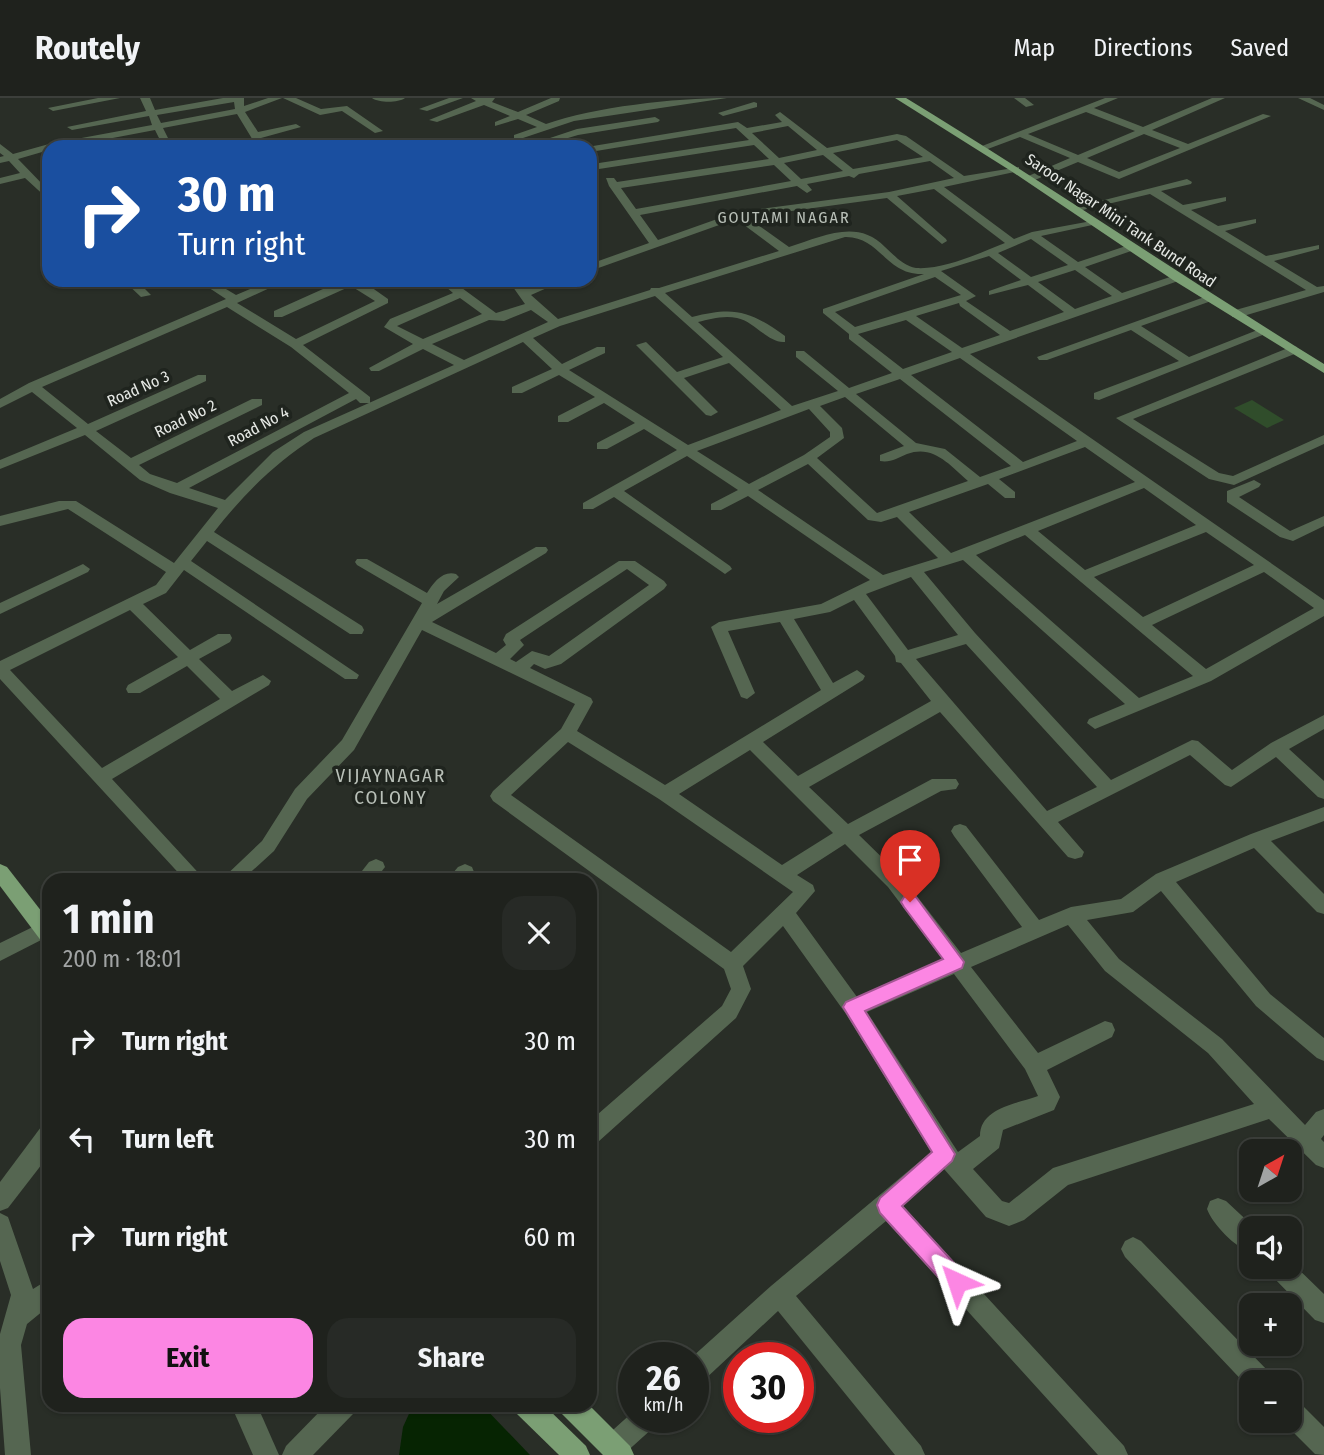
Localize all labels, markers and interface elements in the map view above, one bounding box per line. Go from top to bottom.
text: Routely [35,28,140,68]
text: Map [1014,34,1055,62]
text: Directions [1093,34,1192,62]
text: Saved [1230,34,1289,62]
street label: Saroor Nagar Mini Tank Bund Road [1022,149,1220,291]
text: 30 m [178,165,276,224]
icon: right [63,168,154,259]
district label: GOUTAMI NAGAR [717,208,851,227]
text: Turn right [178,225,305,263]
street label: Road No 3 [104,366,172,411]
street label: Road No 2 [151,395,219,441]
street label: Road No 4 [224,402,292,450]
district label: VIJAYNAGAR COLONY [336,764,446,809]
pin [880,830,940,902]
icon: arrive [891,841,929,879]
text: 1 min [63,894,154,944]
button: close [502,896,576,970]
text: 200 m · 18:01 [63,945,182,973]
icon: right [63,1022,101,1060]
text: Turn right [122,1026,228,1057]
text: 30 m [525,1026,576,1057]
icon: left [63,1120,101,1158]
text: Turn left [122,1124,214,1155]
text: 30 m [525,1124,576,1155]
north arrow [1239,1139,1302,1202]
map controls [1239,1139,1302,1433]
button: sound [1239,1216,1302,1279]
icon: right [63,1218,101,1256]
text: Turn right [122,1222,228,1253]
text: 60 m [523,1222,576,1253]
position arrow [920,1245,994,1319]
button: + [1239,1293,1302,1356]
button: Exit [63,1318,313,1398]
button: Share [327,1318,576,1398]
speed limit sign: 30 [723,1342,814,1433]
text: 26 [646,1357,681,1399]
button: − [1239,1370,1302,1433]
text: km/h [643,1394,684,1416]

